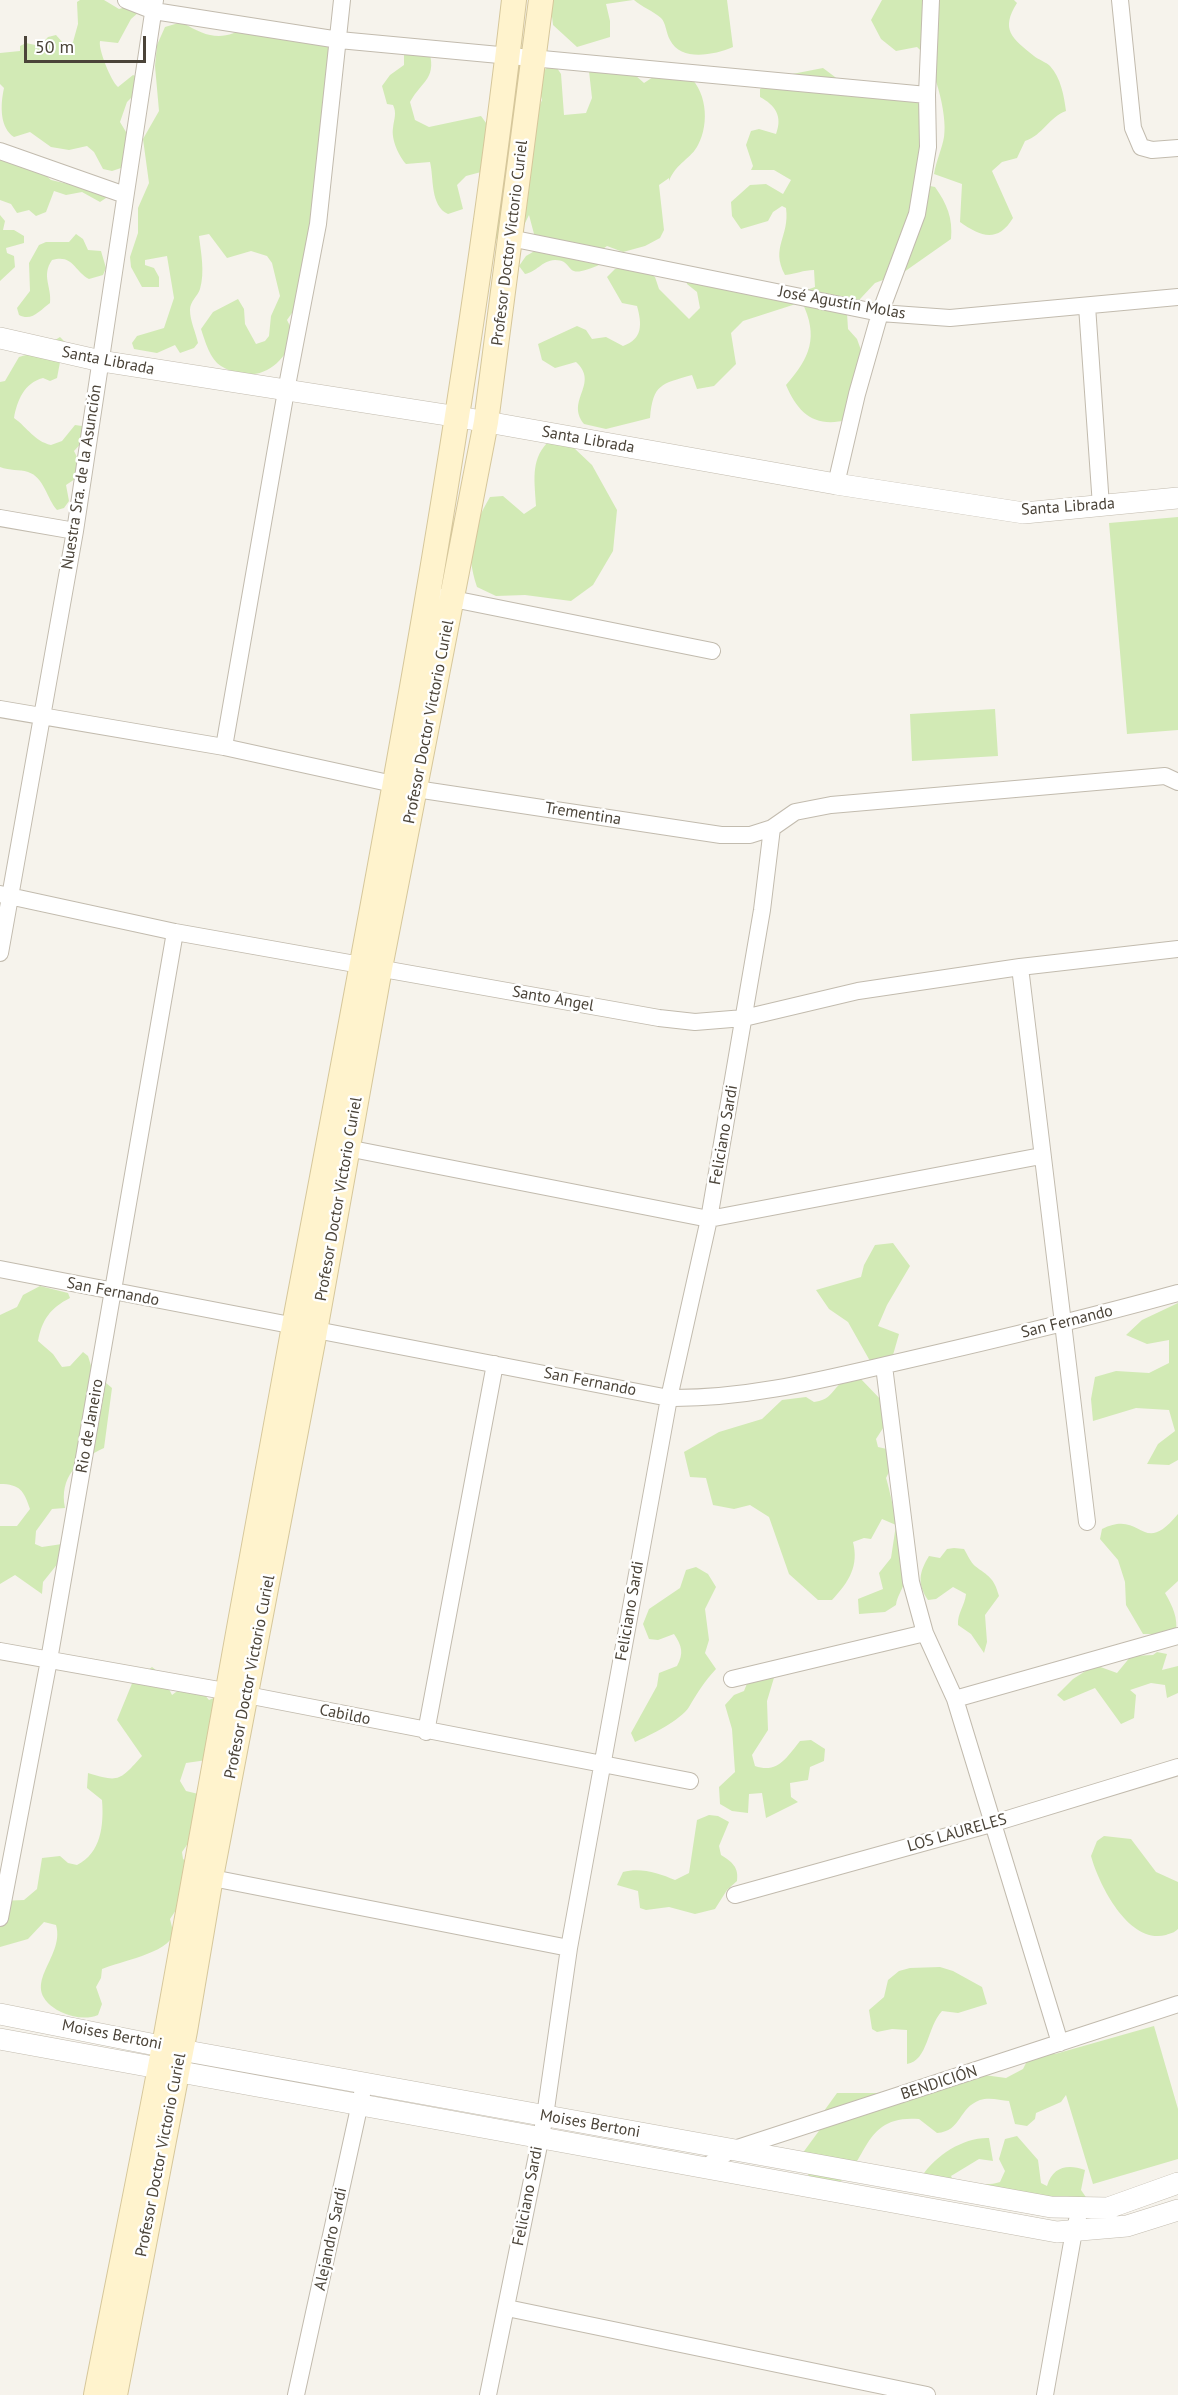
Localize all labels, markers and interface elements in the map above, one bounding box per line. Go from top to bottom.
scale bar [27,24,148,62]
text: 50 m [35,35,74,58]
street label: Profesor Doctor Victorio Curiel [488,139,532,347]
street label: José Agustín Molas [777,282,907,324]
street label: Santa Librada [60,343,156,379]
street label: Nuestra Sra. de la Asunción [58,383,106,571]
street label: Santa Librada [540,422,636,458]
street label: Santa Librada [1020,494,1116,520]
street label: Profesor Doctor Victorio Curiel [400,619,458,825]
street label: Trementina [543,798,623,830]
street label: Santo Angel [511,982,595,1016]
street label: Feliciano Sardi [706,1084,742,1186]
street label: Profesor Doctor Victorio Curiel [312,1095,366,1303]
street label: San Fernando [65,1274,161,1310]
street label: San Fernando [1019,1301,1115,1343]
street label: San Fernando [542,1364,638,1400]
street label: Rio de Janeiro [72,1377,108,1475]
street label: Feliciano Sardi [612,1560,648,1662]
street label: Profesor Doctor Victorio Curiel [221,1574,279,1780]
street label: Cabildo [318,1701,372,1729]
street label: LOS LAURELES [905,1810,1009,1856]
street label: Moises Bertoni [60,2016,164,2054]
street label: Profesor Doctor Victorio Curiel [132,2052,190,2258]
street label: BENDICIÓN [898,2062,980,2104]
street label: Moises Bertoni [538,2106,642,2142]
street label: Feliciano Sardi [509,2145,547,2247]
street label: Alejandro Sardi [311,2186,351,2292]

